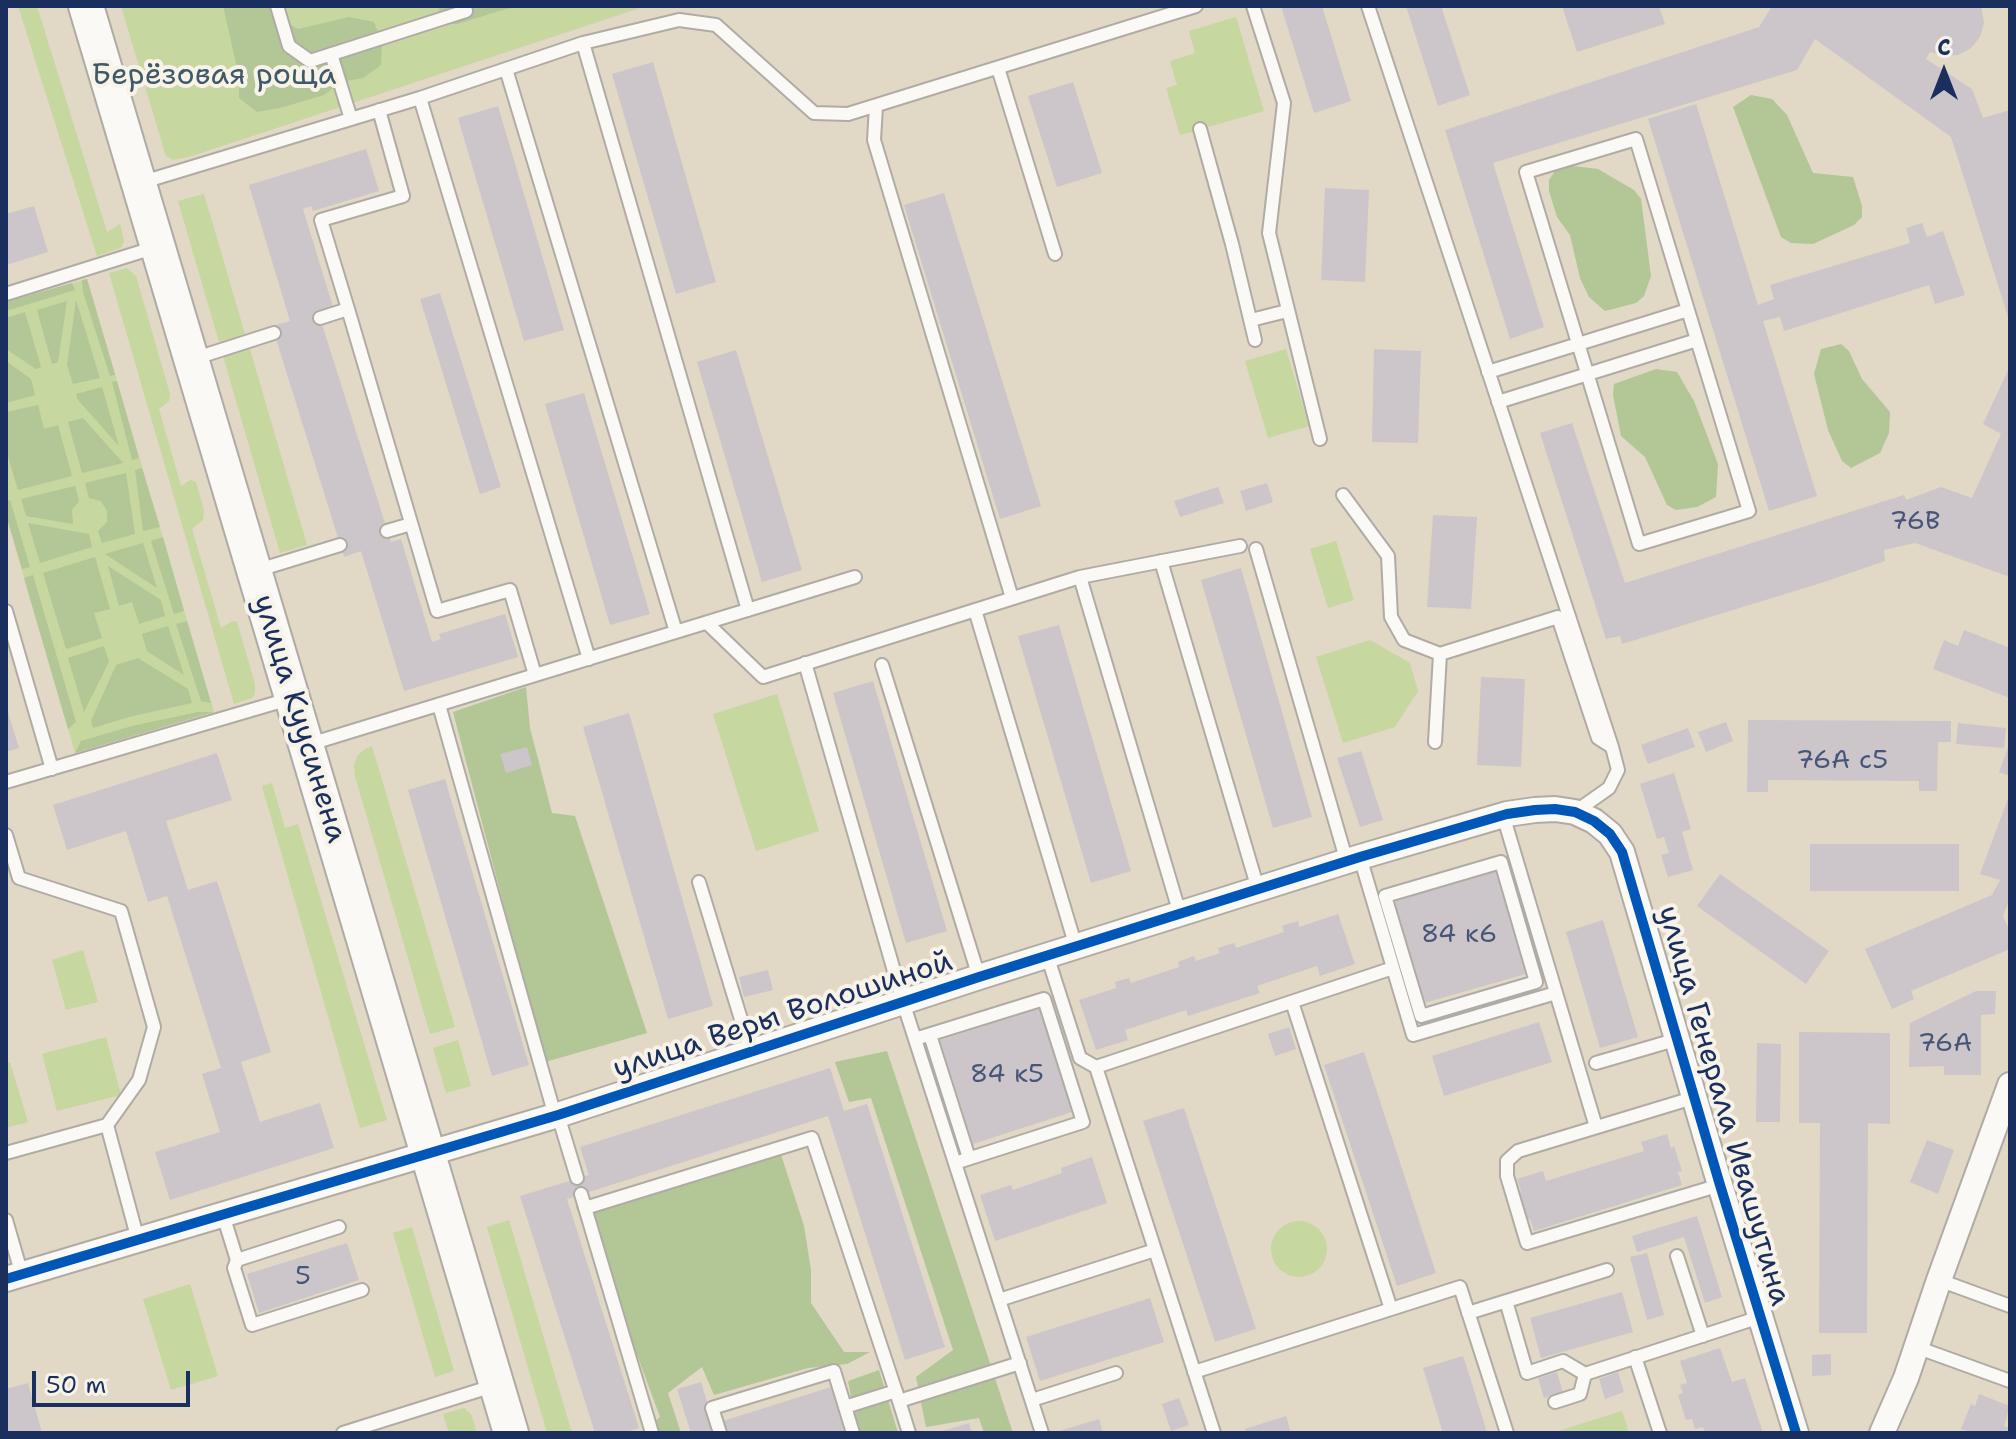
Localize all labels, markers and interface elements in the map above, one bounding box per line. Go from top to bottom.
north arrow [1904,32,1984,112]
text: С [1937,33,1951,62]
park label: Берёзовая роща [92,58,336,94]
house number: 76В [1890,506,1940,538]
street label: улица Куусинена [244,591,354,847]
house number: 76А с5 [1796,745,1888,777]
street label: улица Генерала Ивашутина [1649,902,1797,1310]
house number: 84 к6 [1421,919,1497,951]
street label: улица Веры Волошиной [609,944,957,1088]
house number: 76А [1918,1028,1972,1060]
house number: 84 к5 [970,1059,1044,1091]
house number: 5 [295,1261,311,1293]
scale bar [36,1355,194,1405]
text: 50 m [46,1369,106,1401]

